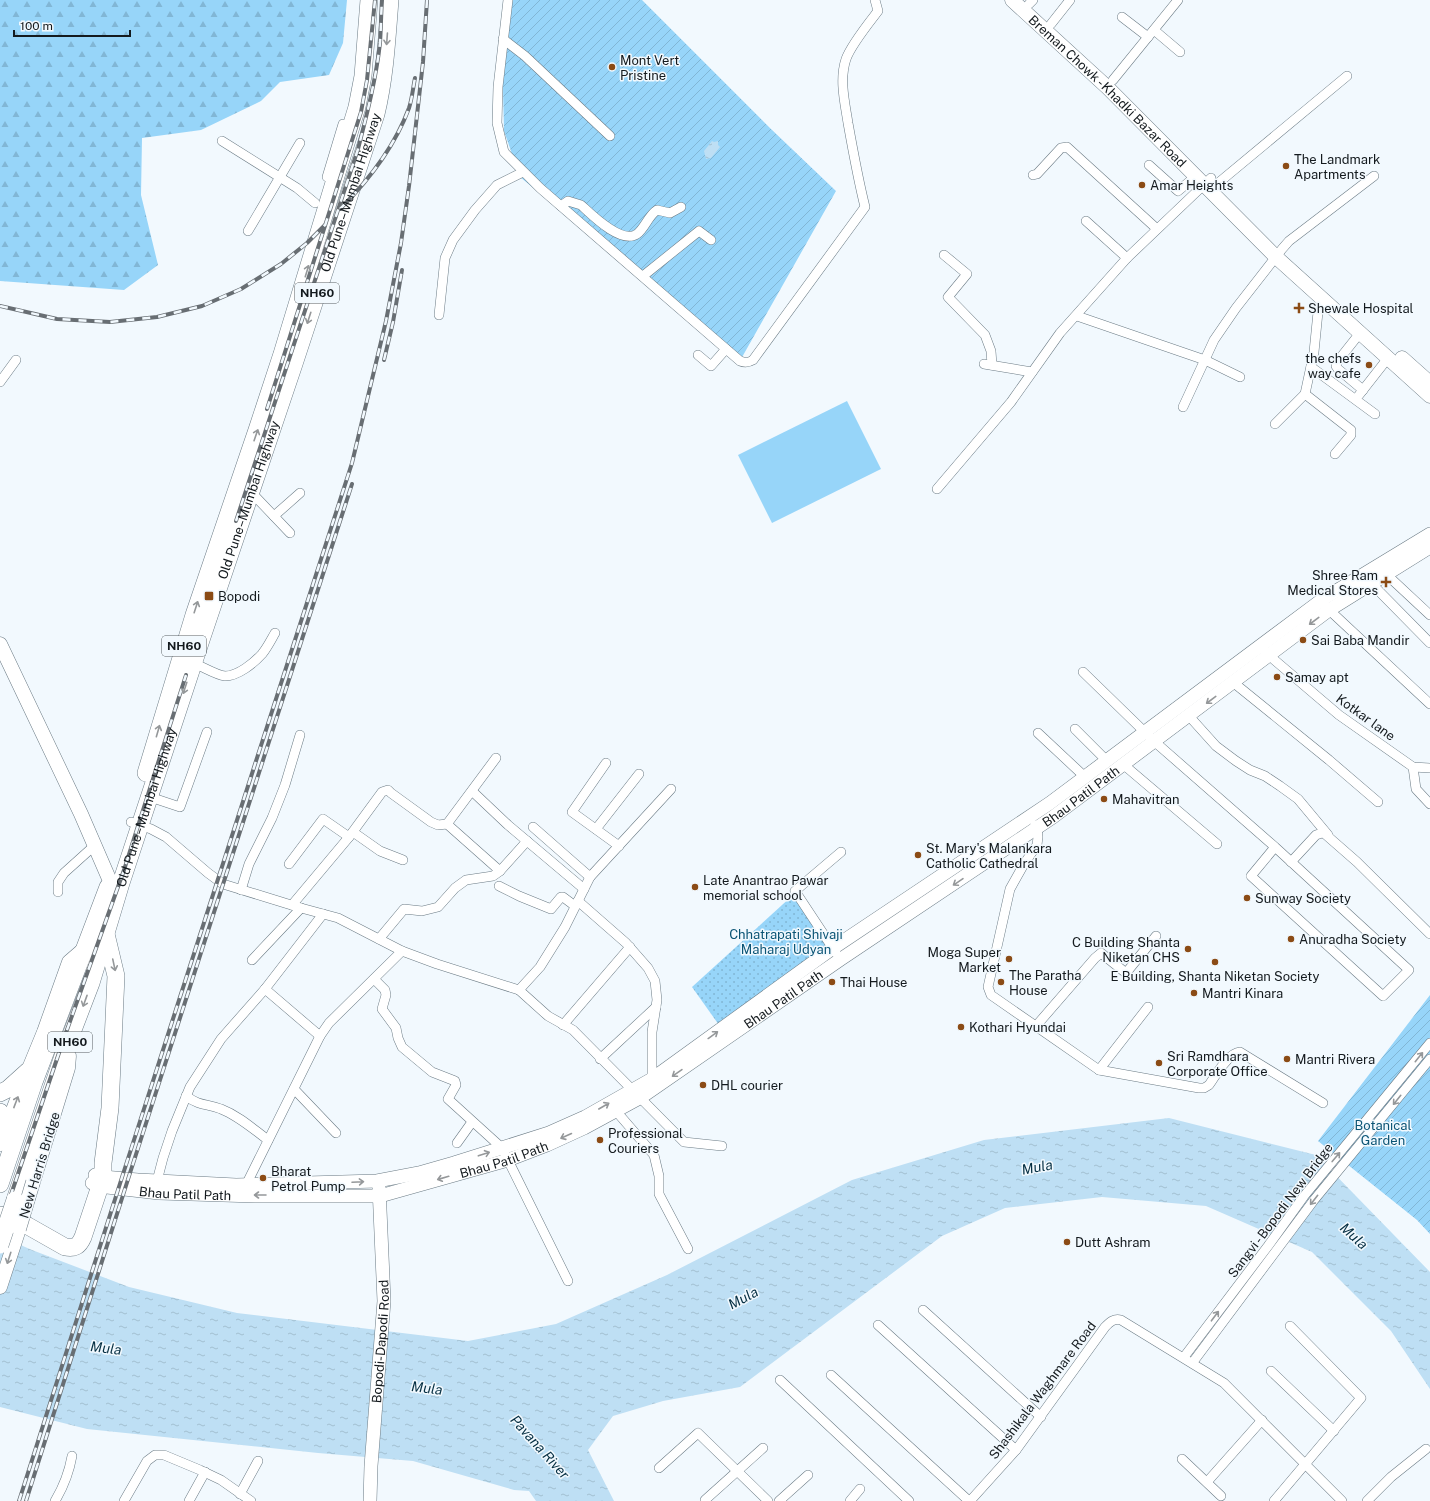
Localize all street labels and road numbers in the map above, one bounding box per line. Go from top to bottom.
street label: Breman Chowk - Khadki Bazar Road [1026,12,1189,170]
street label: Old Pune–Mumbai Highway [318,111,384,274]
road number: NH60 [295,283,339,303]
street label: Old Pune–Mumbai Highway [215,419,282,581]
road number: NH60 [162,636,206,656]
street label: Kotkar lane [1333,691,1398,744]
street label: Old Pune–Mumbai Highway [113,726,180,889]
street label: Bhau Patil Path [1039,763,1122,830]
street label: Bhau Patil Path [741,967,826,1032]
road number: NH60 [48,1032,92,1052]
street label: New Harris Bridge [16,1110,63,1220]
street label: Bhau Patil Path [458,1138,550,1181]
street label: Sangvi - Bopodi New Bridge [1225,1140,1336,1281]
street label: Bhau Patil Path [138,1184,231,1203]
street label: Bopodi-Dapodi Road [369,1279,392,1404]
street label: Shashikala Waghmare Road [986,1319,1099,1462]

